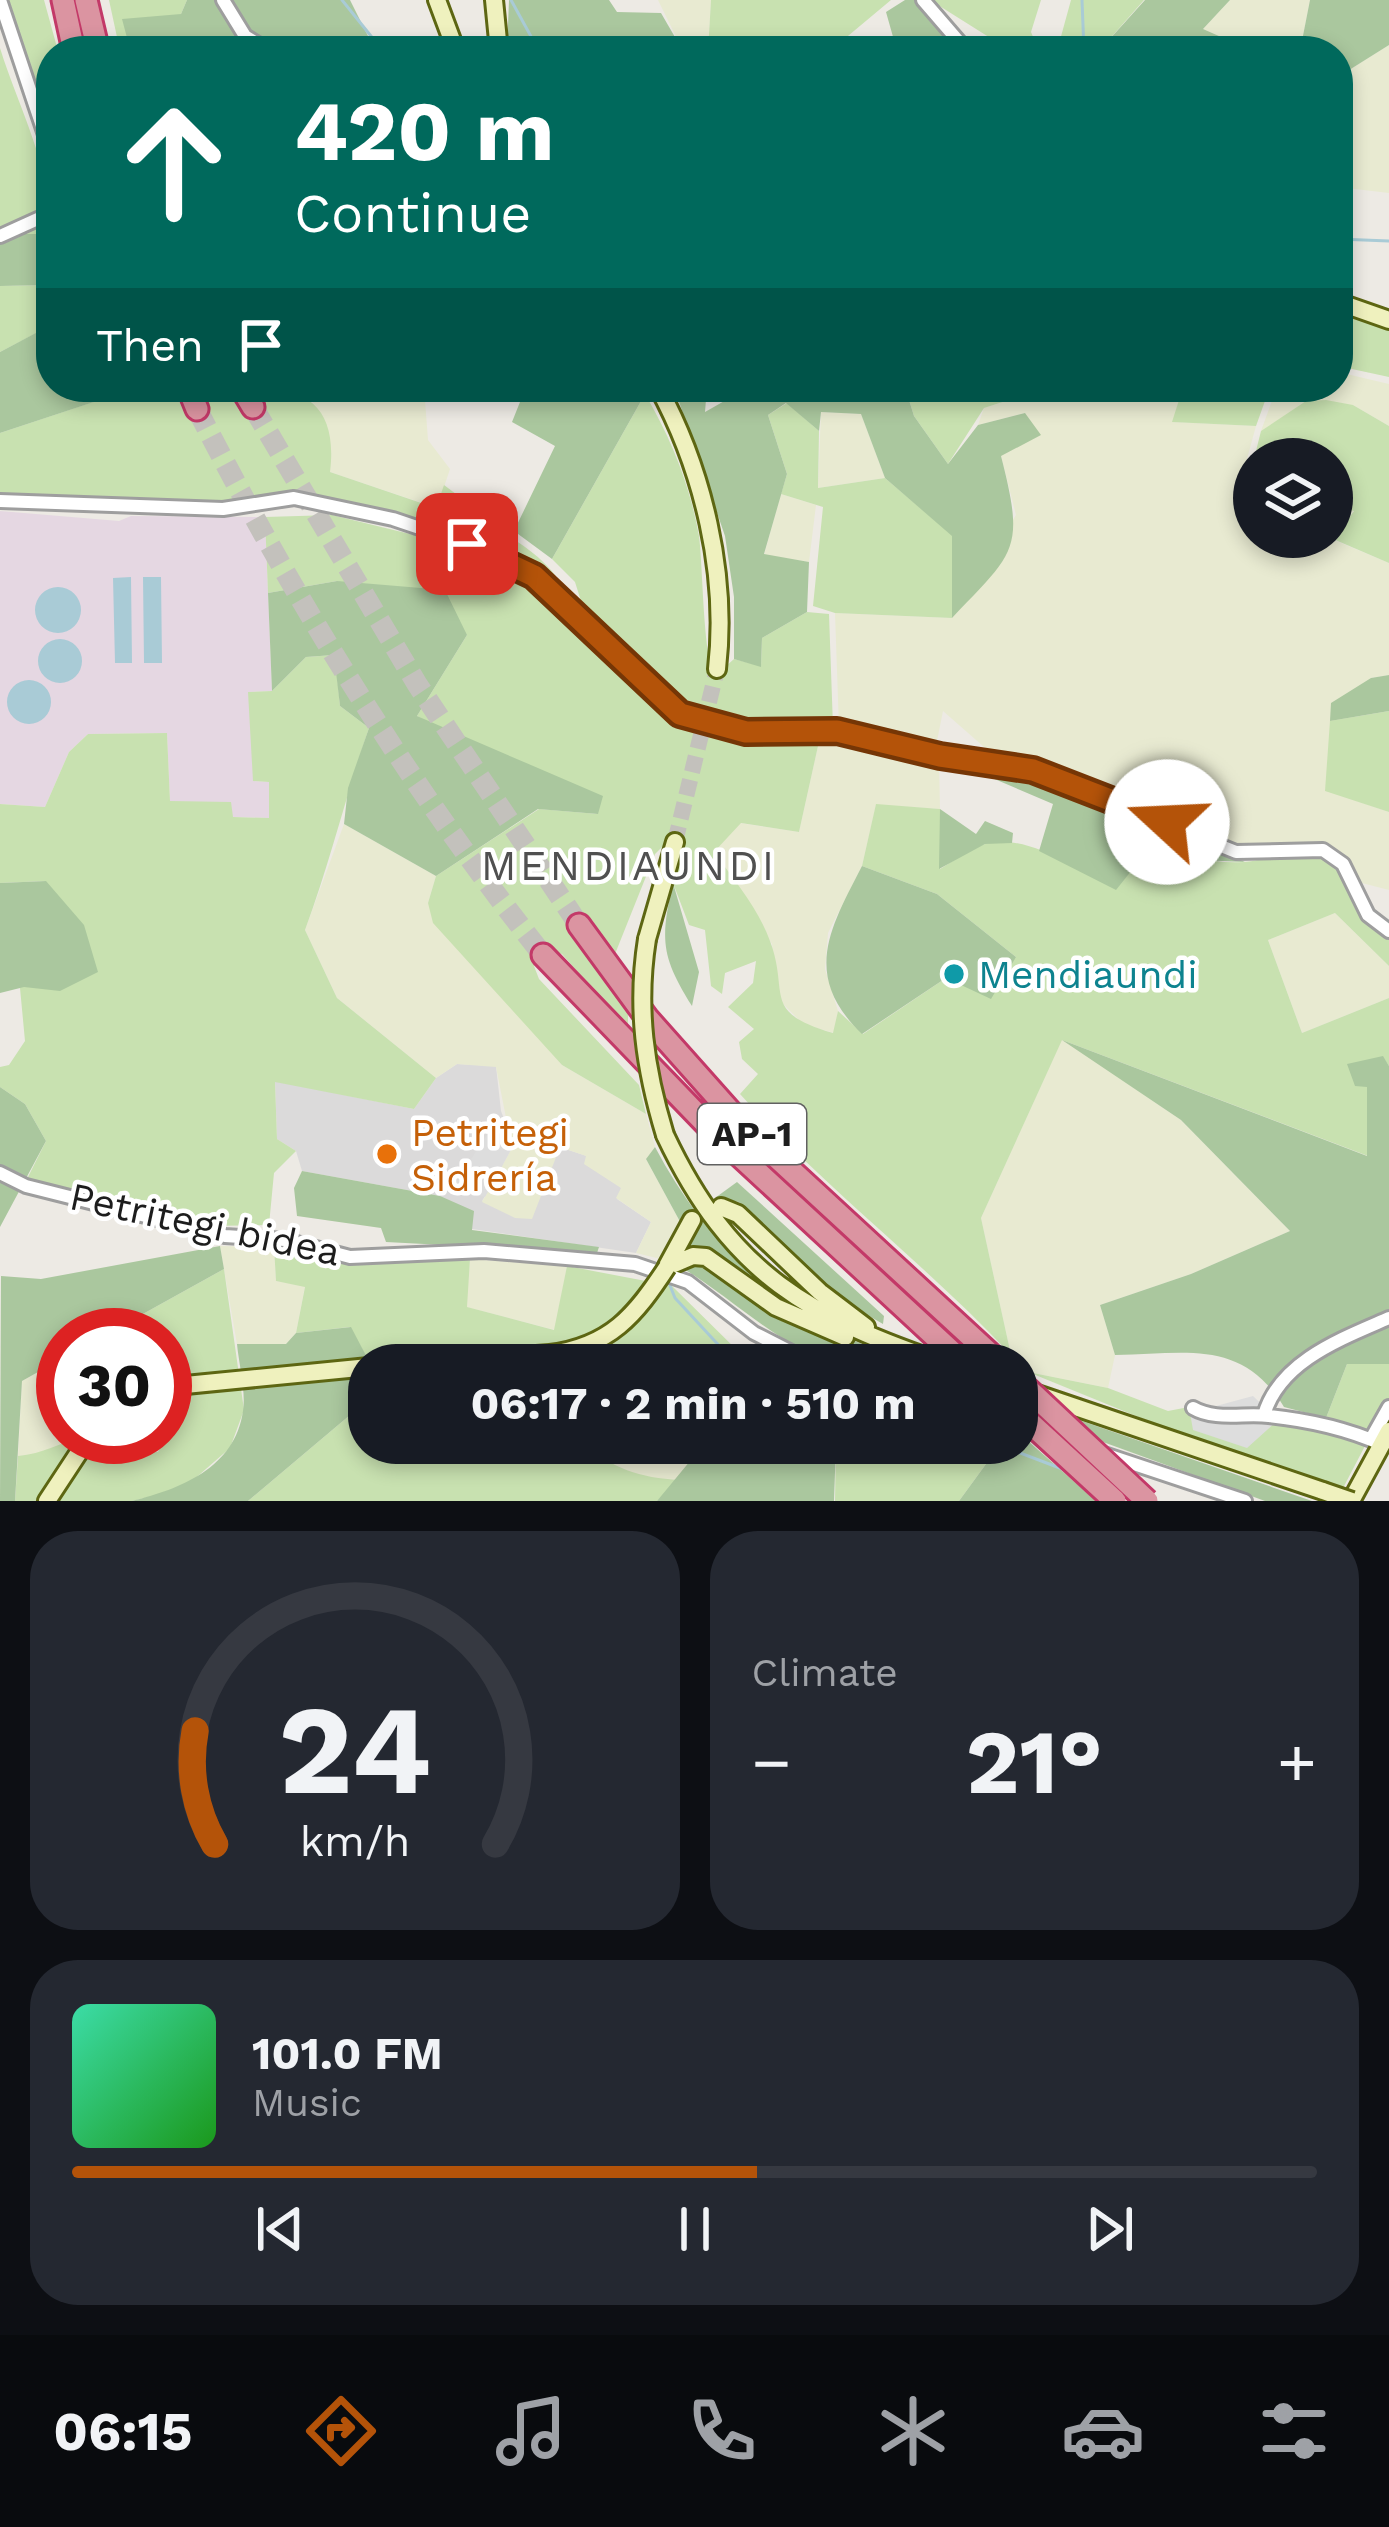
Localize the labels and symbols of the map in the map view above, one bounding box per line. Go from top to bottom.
pin [416,493,518,595]
position arrow [1104,759,1230,885]
district label: MENDIAUNDI [481,841,777,890]
place label: Mendiaundi [978,952,1198,997]
marker: Mendiaundi [941,961,967,987]
road number: AP-1 [698,1104,806,1164]
place label: Petritegi Sidrería [411,1110,569,1200]
marker: Petritegi Sidrería [374,1141,400,1167]
street label: Petritegi bidea [66,1173,344,1275]
speed limit sign: 30 [36,1308,192,1464]

